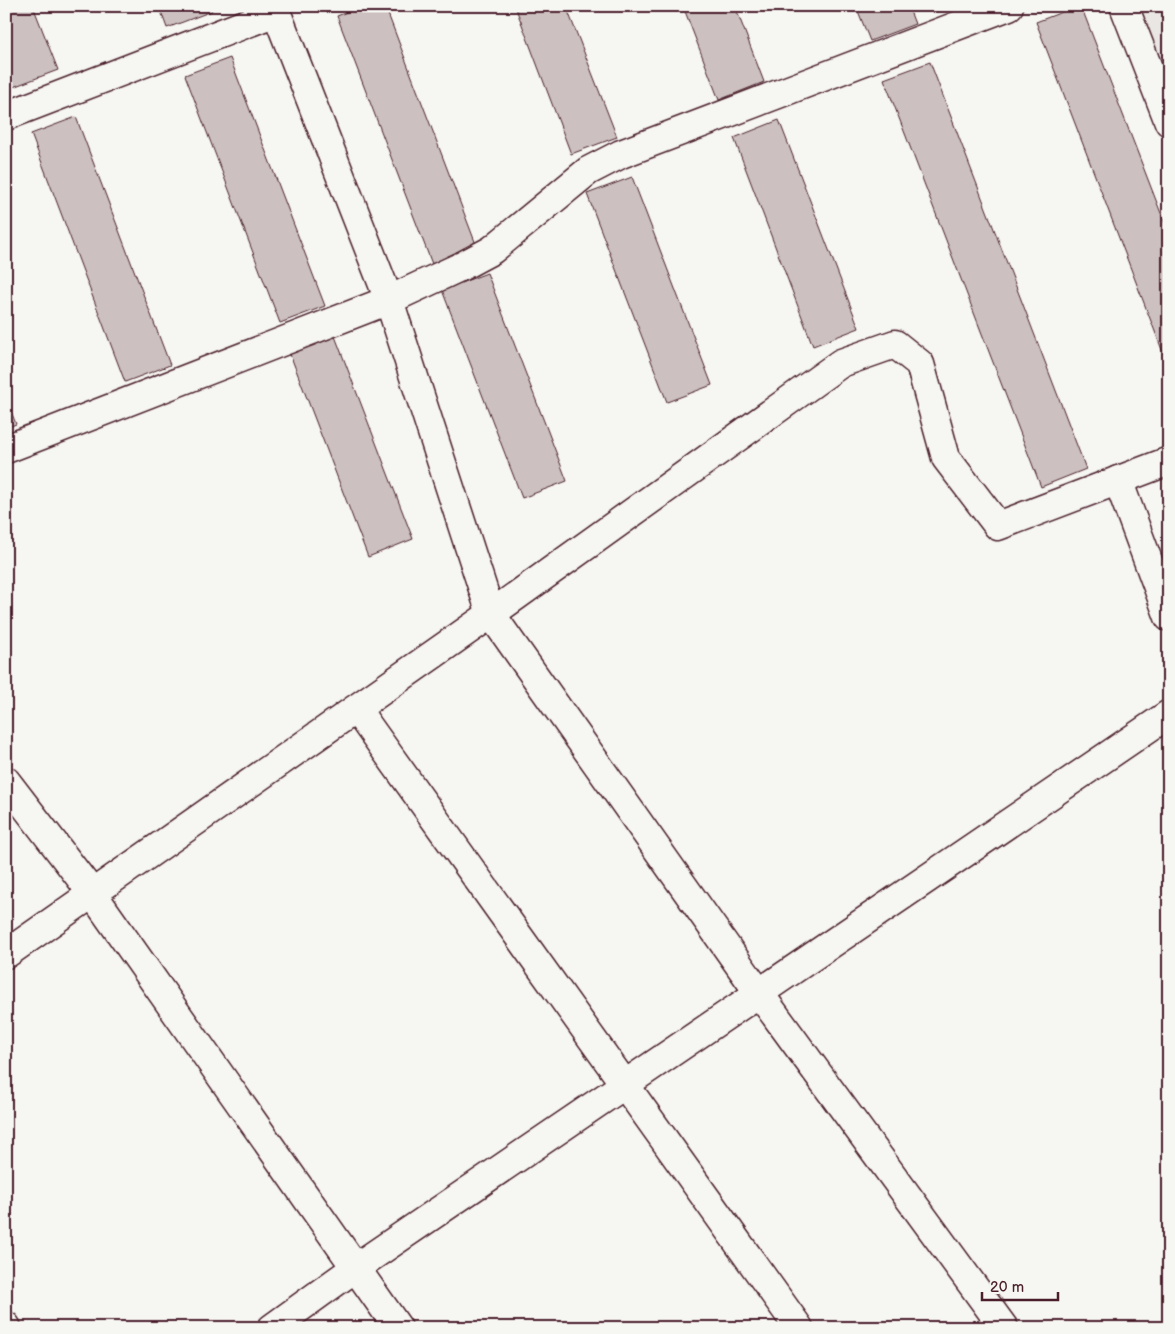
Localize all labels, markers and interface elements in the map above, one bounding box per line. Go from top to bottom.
scale bar [982,1269,1059,1301]
text: 20 m [990,1278,1024,1297]

